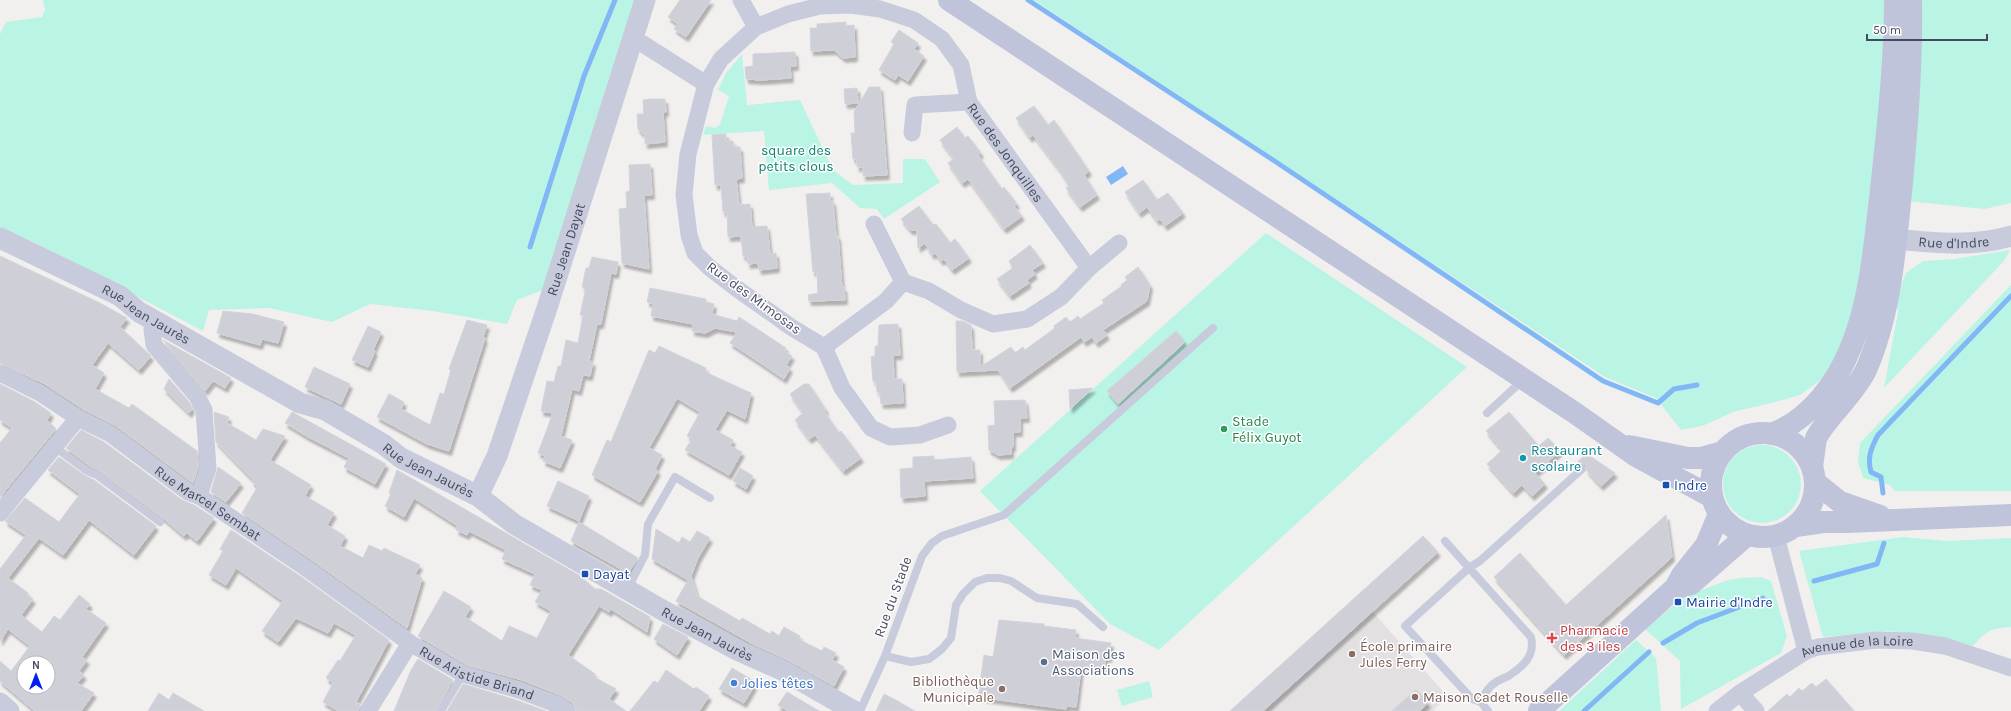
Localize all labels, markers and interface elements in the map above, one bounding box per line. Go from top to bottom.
scale bar [1867,16,1987,42]
text: 50 m [1873,23,1901,37]
street label: Rue des Jonquilles [964,99,1047,206]
park label: square des petits clous [758,142,834,175]
street label: Rue Jean Dayat [543,201,588,298]
street label: Rue d'Indre [1918,232,1990,252]
street label: Rue des Mimosas [703,258,805,338]
street label: Rue Jean Jaurès [99,280,193,348]
place label: Stade Félix Guyot [1232,413,1302,446]
marker: Stade Félix Guyot [1219,424,1229,434]
street label: Rue Jean Jaurès [379,439,477,501]
place label: Restaurant scolaire [1531,442,1602,475]
marker: Restaurant scolaire [1518,453,1528,463]
street label: Rue Marcel Sembat [151,462,264,544]
place label: Indre [1674,477,1707,494]
marker: Indre [1661,480,1671,490]
street label: Rue du Stade [871,554,915,640]
place label: Dayat [593,566,629,583]
marker: Dayat [580,569,590,579]
place label: Mairie d'Indre [1686,594,1773,611]
marker: Mairie d'Indre [1673,597,1683,607]
street label: Rue Jean Jaurès [659,603,756,665]
place label: Pharmacie des 3 iles [1560,622,1628,655]
street label: Avenue de la Loire [1797,631,1914,661]
marker: Pharmacie des 3 iles [1547,633,1557,643]
place label: École primaire Jules Ferry [1360,637,1452,671]
street label: Rue Aristide Briand [416,642,537,704]
place label: Maison des Associations [1052,646,1134,679]
marker: École primaire Jules Ferry [1347,649,1357,659]
north arrow [16,655,56,695]
marker: Maison des Associations [1039,657,1049,667]
text: N [32,659,40,672]
place label: Bibliothèque Municipale [912,673,994,706]
place label: Jolies têtes [742,675,814,692]
marker: Jolies têtes [729,678,739,688]
marker: Bibliothèque Municipale [997,684,1007,694]
place label: Maison Cadet Rouselle [1423,689,1568,706]
marker: Maison Cadet Rouselle [1410,692,1420,702]

